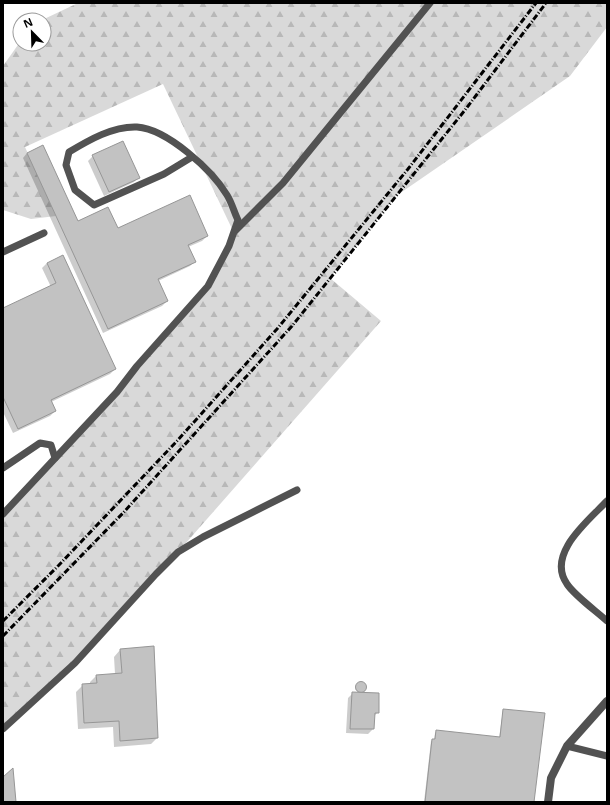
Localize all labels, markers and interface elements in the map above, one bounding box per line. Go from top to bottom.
north arrow [12,12,52,52]
text: N [21,14,35,31]

